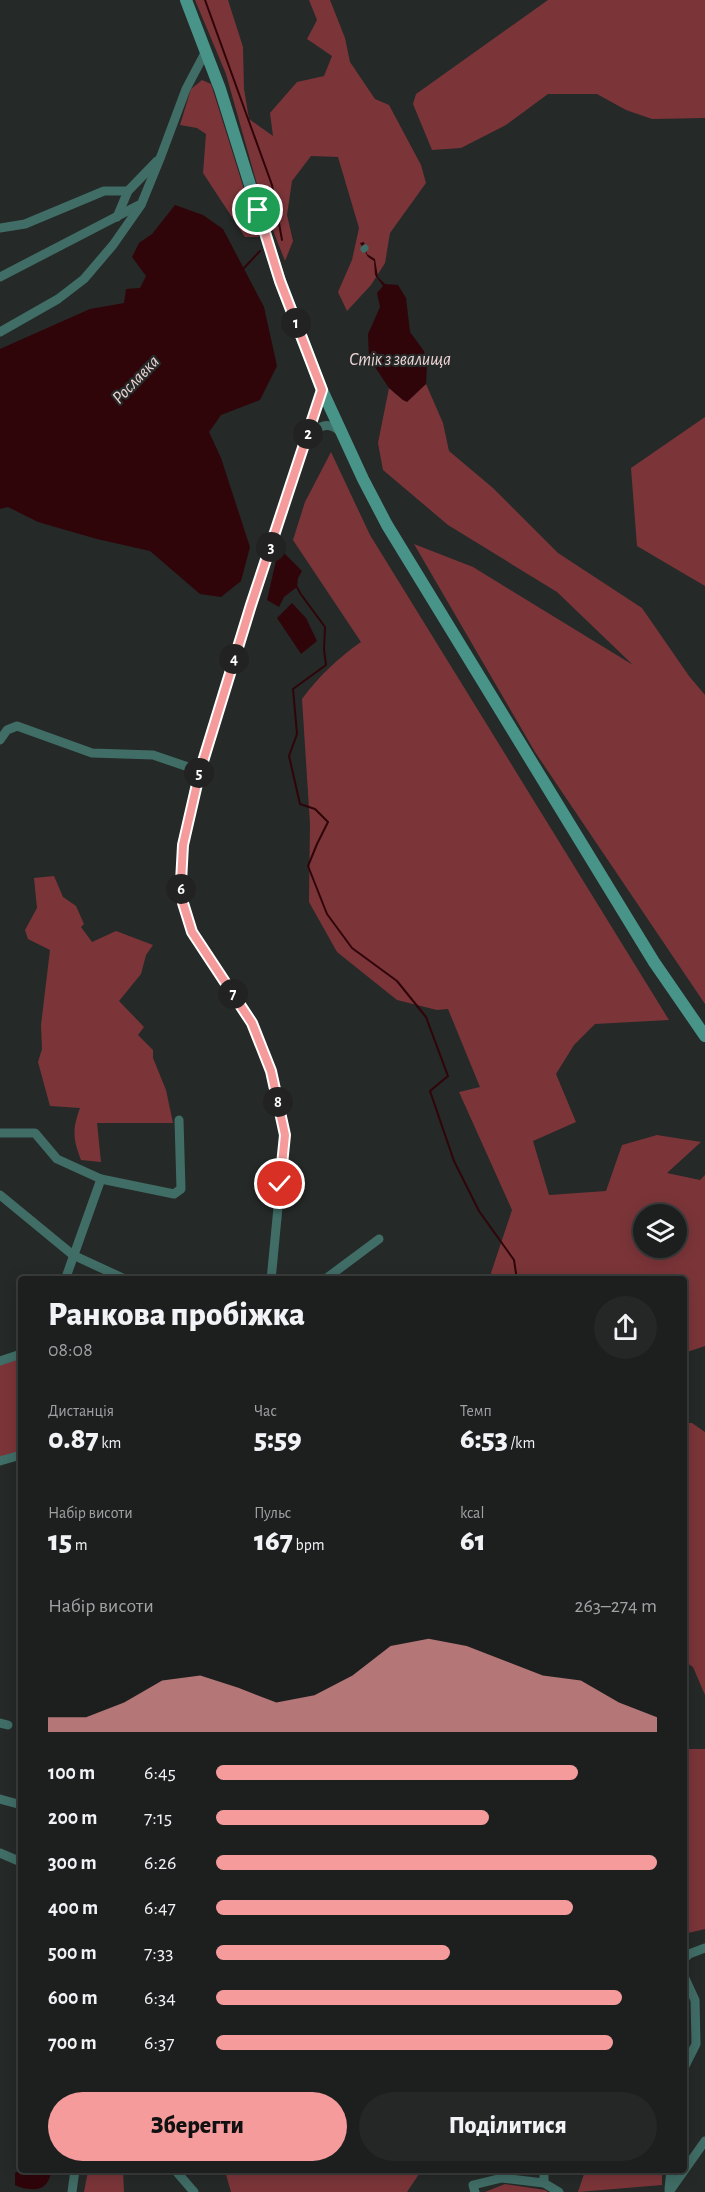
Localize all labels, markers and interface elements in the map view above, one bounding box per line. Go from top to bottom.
pin [232,184,283,235]
icon: arrive [241,193,274,226]
pin: 1 [281,308,311,338]
text: 1 [293,315,299,331]
water label: Стік з звалища [349,351,451,369]
water label: Рославка [109,353,163,407]
pin: 2 [293,419,323,449]
text: 2 [304,426,312,442]
pin: 3 [256,532,286,562]
text: 3 [268,539,274,555]
pin: 4 [219,644,249,674]
text: 4 [230,651,238,667]
pin: 5 [184,758,214,788]
text: 5 [196,765,202,781]
pin: 6 [166,874,196,904]
text: 6 [177,881,185,897]
pin: 7 [218,979,248,1009]
text: 7 [230,986,236,1002]
pin: 8 [263,1087,293,1117]
text: 8 [274,1094,282,1110]
pin [254,1158,305,1209]
icon: check [263,1167,296,1200]
map controls [633,1204,687,1258]
button: layers [633,1204,687,1258]
button: share [594,1296,657,1359]
text: Ранкова пробіжка [48,1299,305,1332]
text: 08:08 [48,1340,93,1360]
text: Дистанція [48,1403,114,1419]
text: Час [254,1403,277,1419]
text: Темп [460,1403,492,1419]
text: 0.87 [48,1424,99,1454]
text: 5:59 [254,1424,302,1454]
text: 6:53 [460,1424,508,1454]
text: km [99,1435,121,1451]
text: /km [508,1435,535,1451]
text: Набір висоти [48,1505,133,1521]
text: Пульс [254,1505,291,1521]
text: kcal [460,1505,484,1521]
text: 15 [48,1526,72,1556]
text: 167 [254,1526,293,1556]
text: 61 [460,1526,486,1556]
text: m [72,1537,88,1553]
text: bpm [293,1537,325,1553]
text: Набір висоти [48,1596,154,1616]
text: 263–274 m [574,1596,657,1616]
text: 100 m [48,1763,95,1783]
text: 6:45 [144,1763,176,1783]
text: 200 m [48,1808,97,1828]
text: 7:15 [144,1808,172,1828]
text: 300 m [48,1853,97,1873]
text: 6:26 [144,1853,176,1873]
text: 400 m [48,1898,98,1918]
text: 6:47 [144,1898,176,1918]
text: 500 m [48,1943,97,1963]
text: 7:33 [144,1943,173,1963]
text: 600 m [48,1988,98,2008]
text: 6:34 [144,1988,176,2008]
text: 700 m [48,2033,97,2053]
text: 6:37 [144,2033,175,2053]
button: Зберегти [48,2092,347,2161]
button: Поділитися [359,2092,657,2161]

